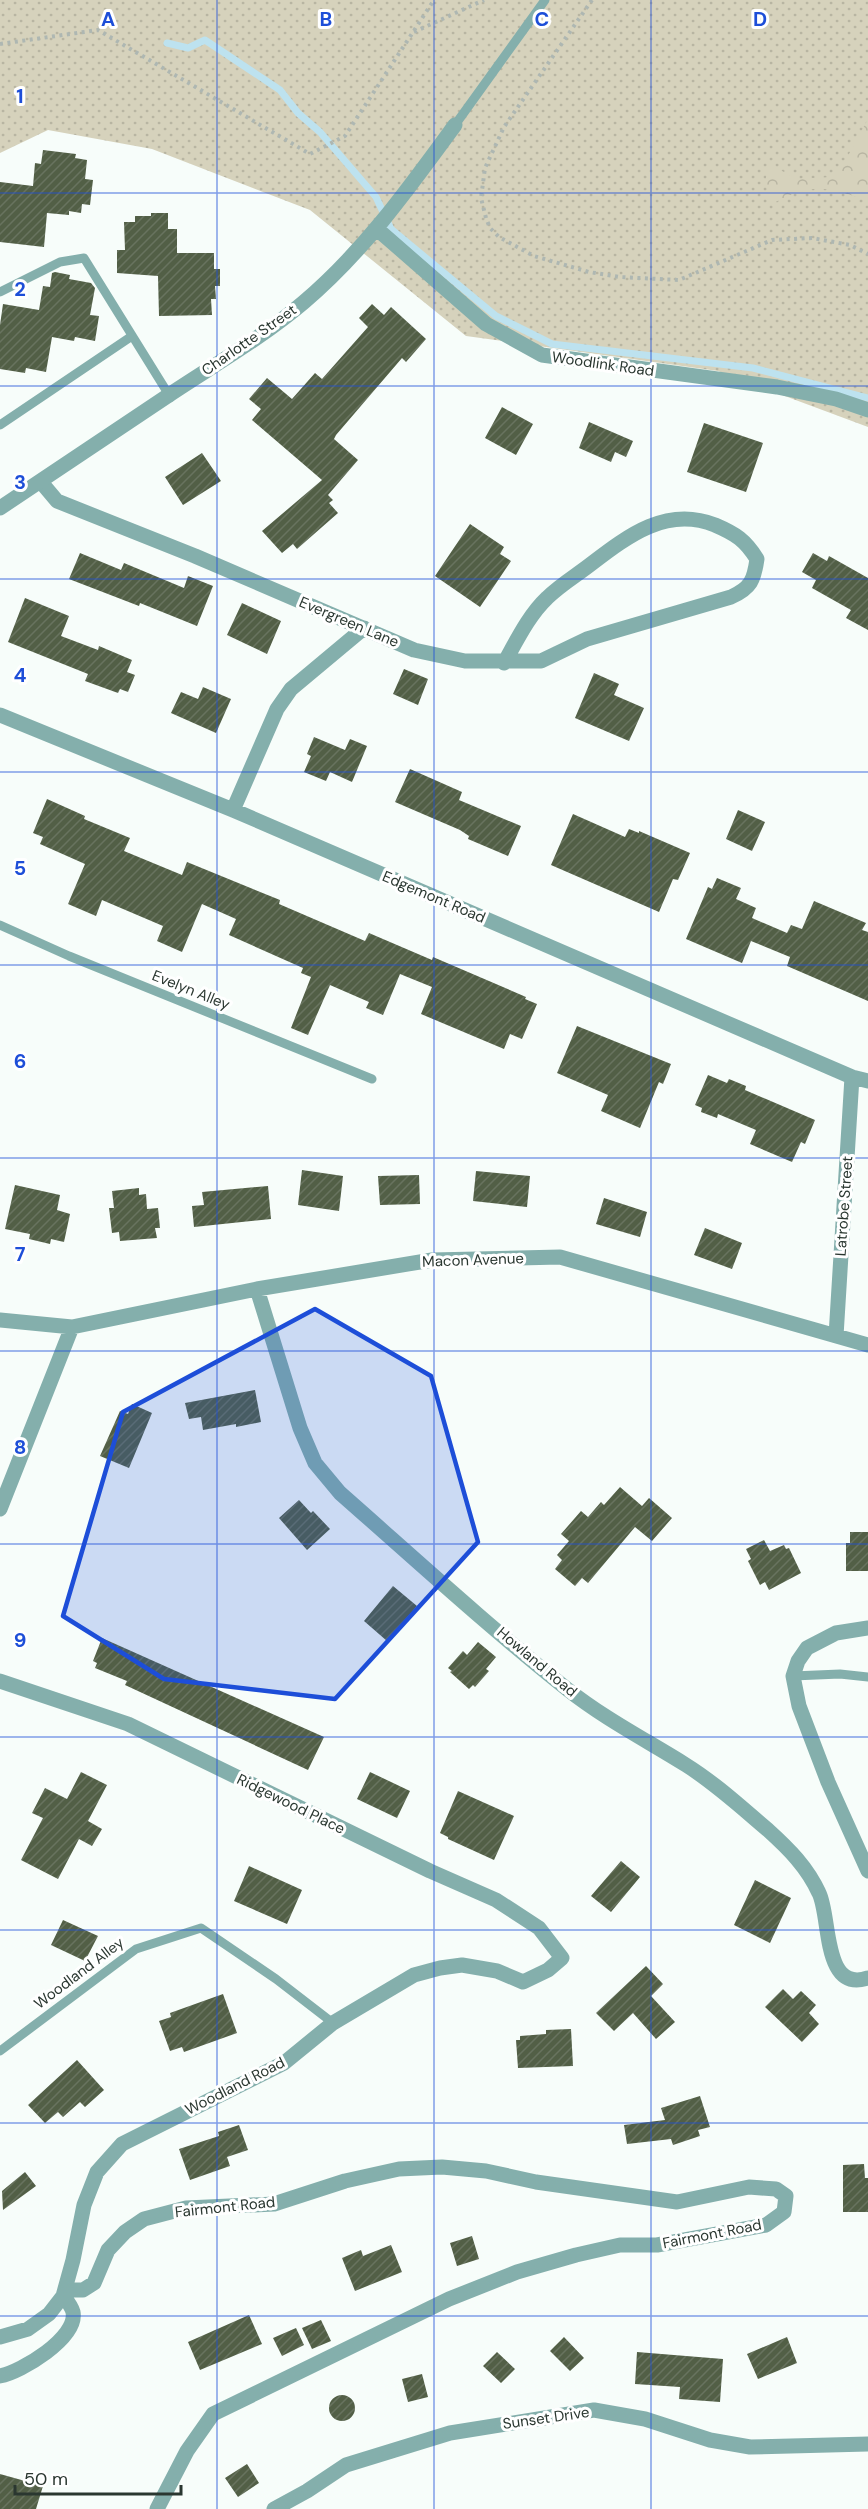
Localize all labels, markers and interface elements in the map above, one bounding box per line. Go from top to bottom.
text: A [101,6,115,32]
text: B [320,6,332,32]
text: C [535,6,549,32]
text: D [753,6,767,32]
text: 1 [16,83,24,109]
text: 2 [14,276,26,302]
street label: Charlotte Street [198,300,301,380]
street label: Woodlink Road [551,347,655,381]
text: 3 [14,469,26,495]
street label: Evergreen Lane [296,592,402,652]
text: 4 [14,662,27,688]
text: 5 [14,855,26,881]
street label: Edgemont Road [379,866,489,928]
street label: Evelyn Alley [149,965,233,1015]
text: 6 [14,1048,26,1074]
street label: Latrobe Street [831,1155,857,1257]
text: 7 [15,1241,26,1267]
street label: Macon Avenue [422,1248,524,1272]
text: 8 [14,1434,26,1460]
street label: Howland Road [493,1623,581,1701]
text: 9 [14,1627,26,1653]
street label: Ridgewood Place [234,1769,348,1839]
street label: Woodland Alley [30,1932,129,2013]
street label: Woodland Road [182,2052,288,2120]
street label: Fairmont Road [174,2192,276,2222]
street label: Fairmont Road [661,2215,763,2253]
street label: Sunset Drive [501,2402,591,2434]
scale bar [15,2458,182,2496]
text: 50 m [24,2467,68,2491]

